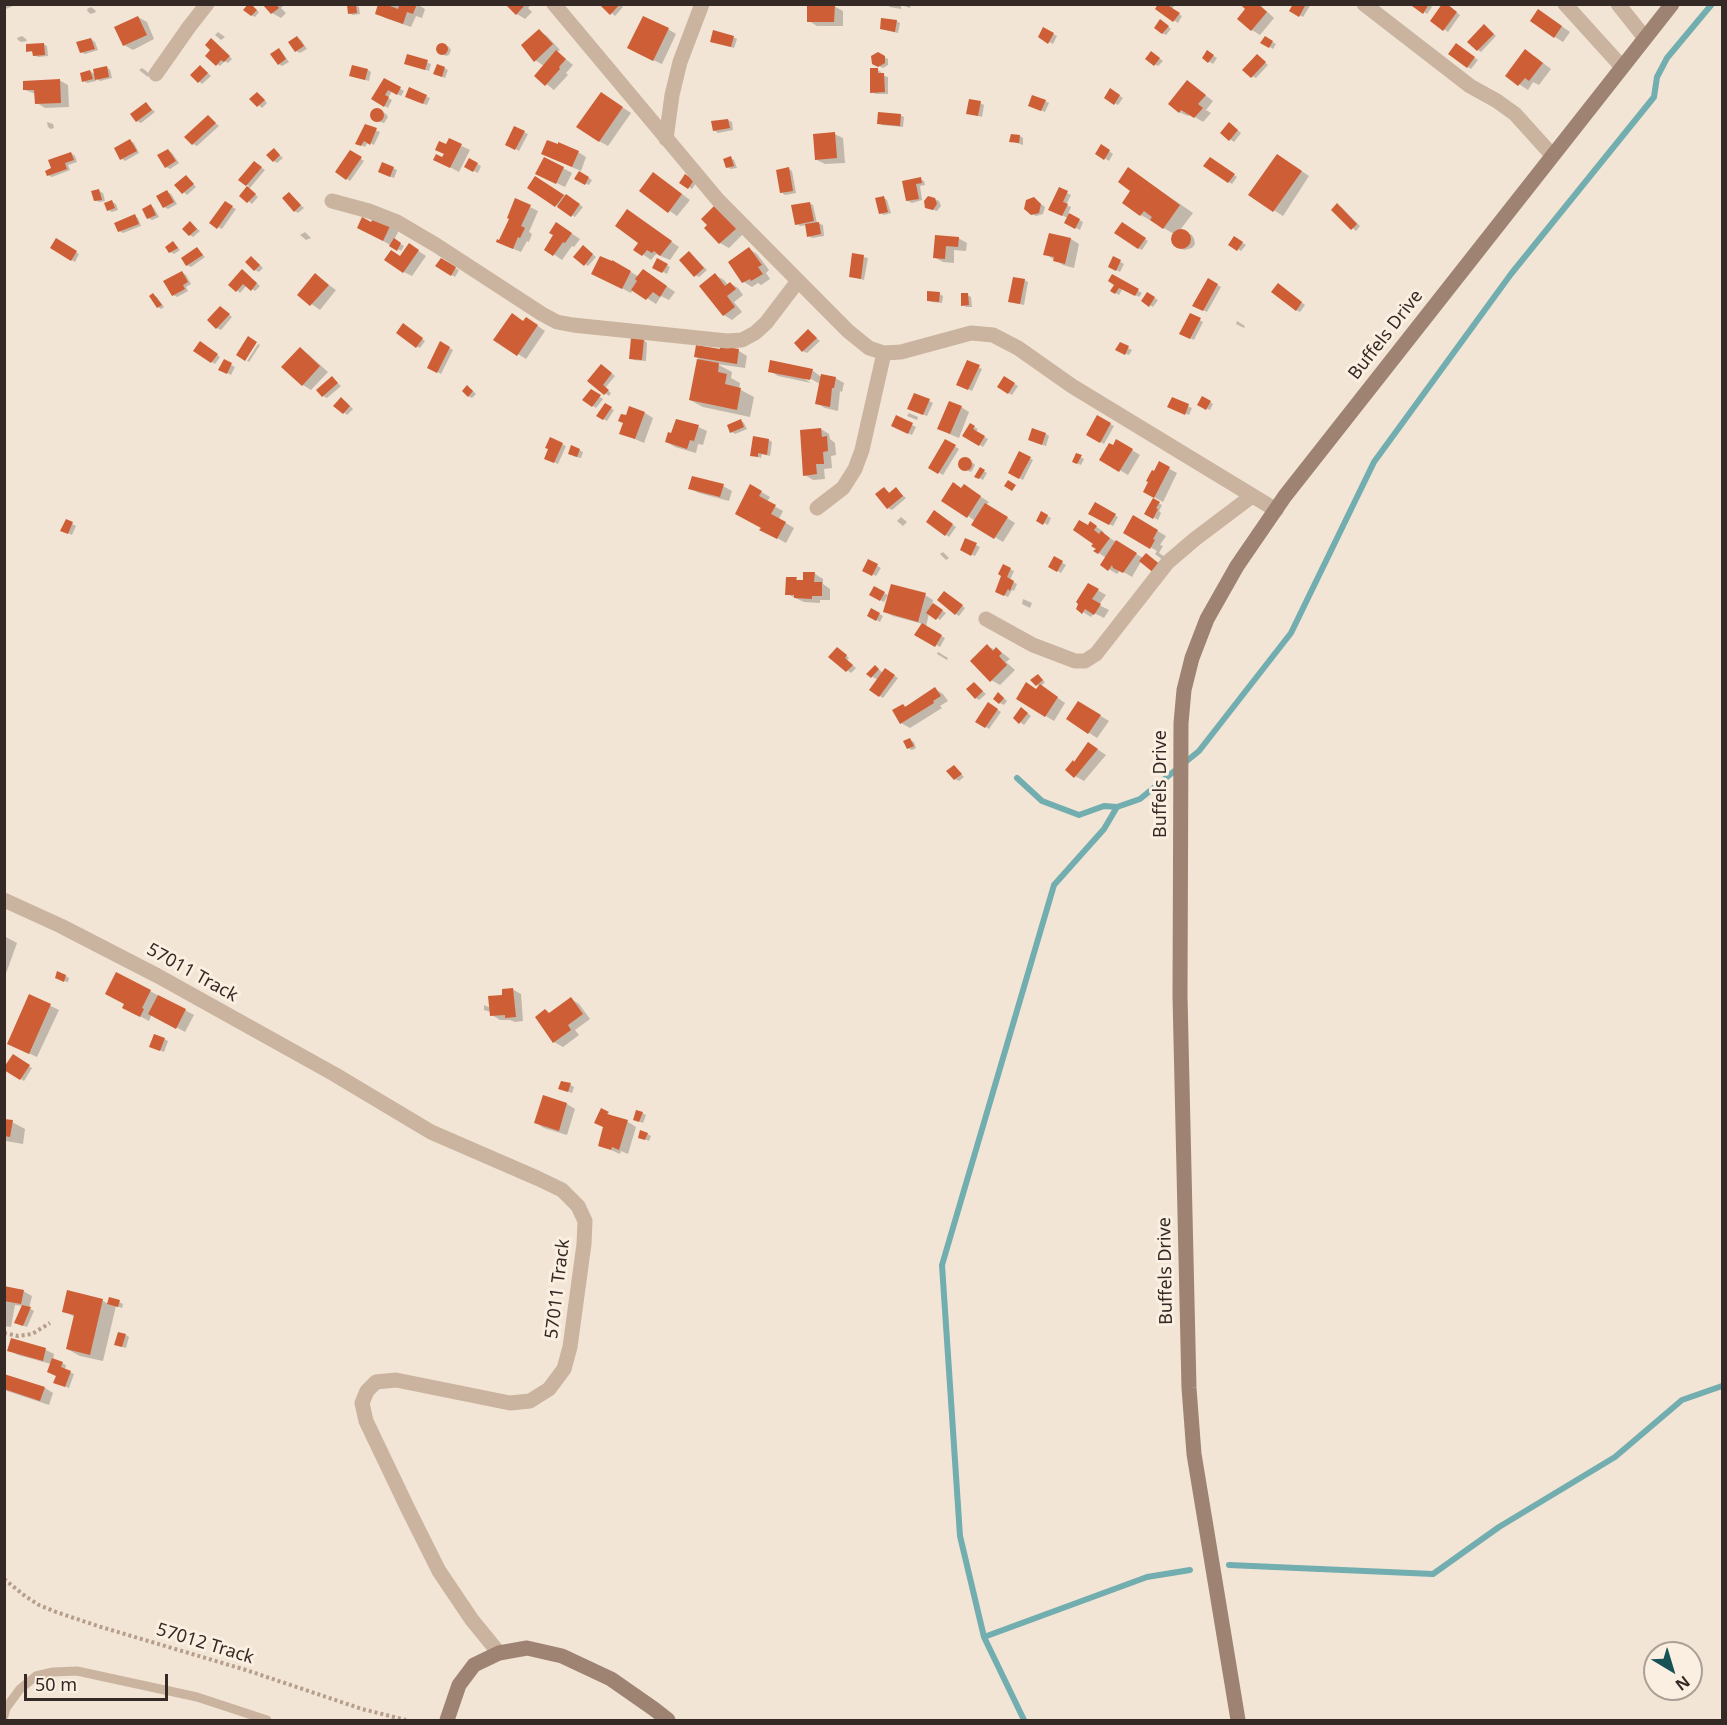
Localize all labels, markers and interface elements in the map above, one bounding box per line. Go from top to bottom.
street label: Buffels Drive [1344,286,1428,384]
street label: Buffels Drive [1150,730,1172,838]
street label: 57011 Track [143,939,241,1007]
street label: Buffels Drive [1154,1217,1178,1325]
street label: 57011 Track [541,1238,575,1340]
street label: 57012 Track [154,1619,256,1669]
north arrow [1643,1641,1703,1701]
scale bar [27,1662,171,1700]
text: N [1671,1671,1695,1696]
text: 50 m [35,1672,77,1696]

